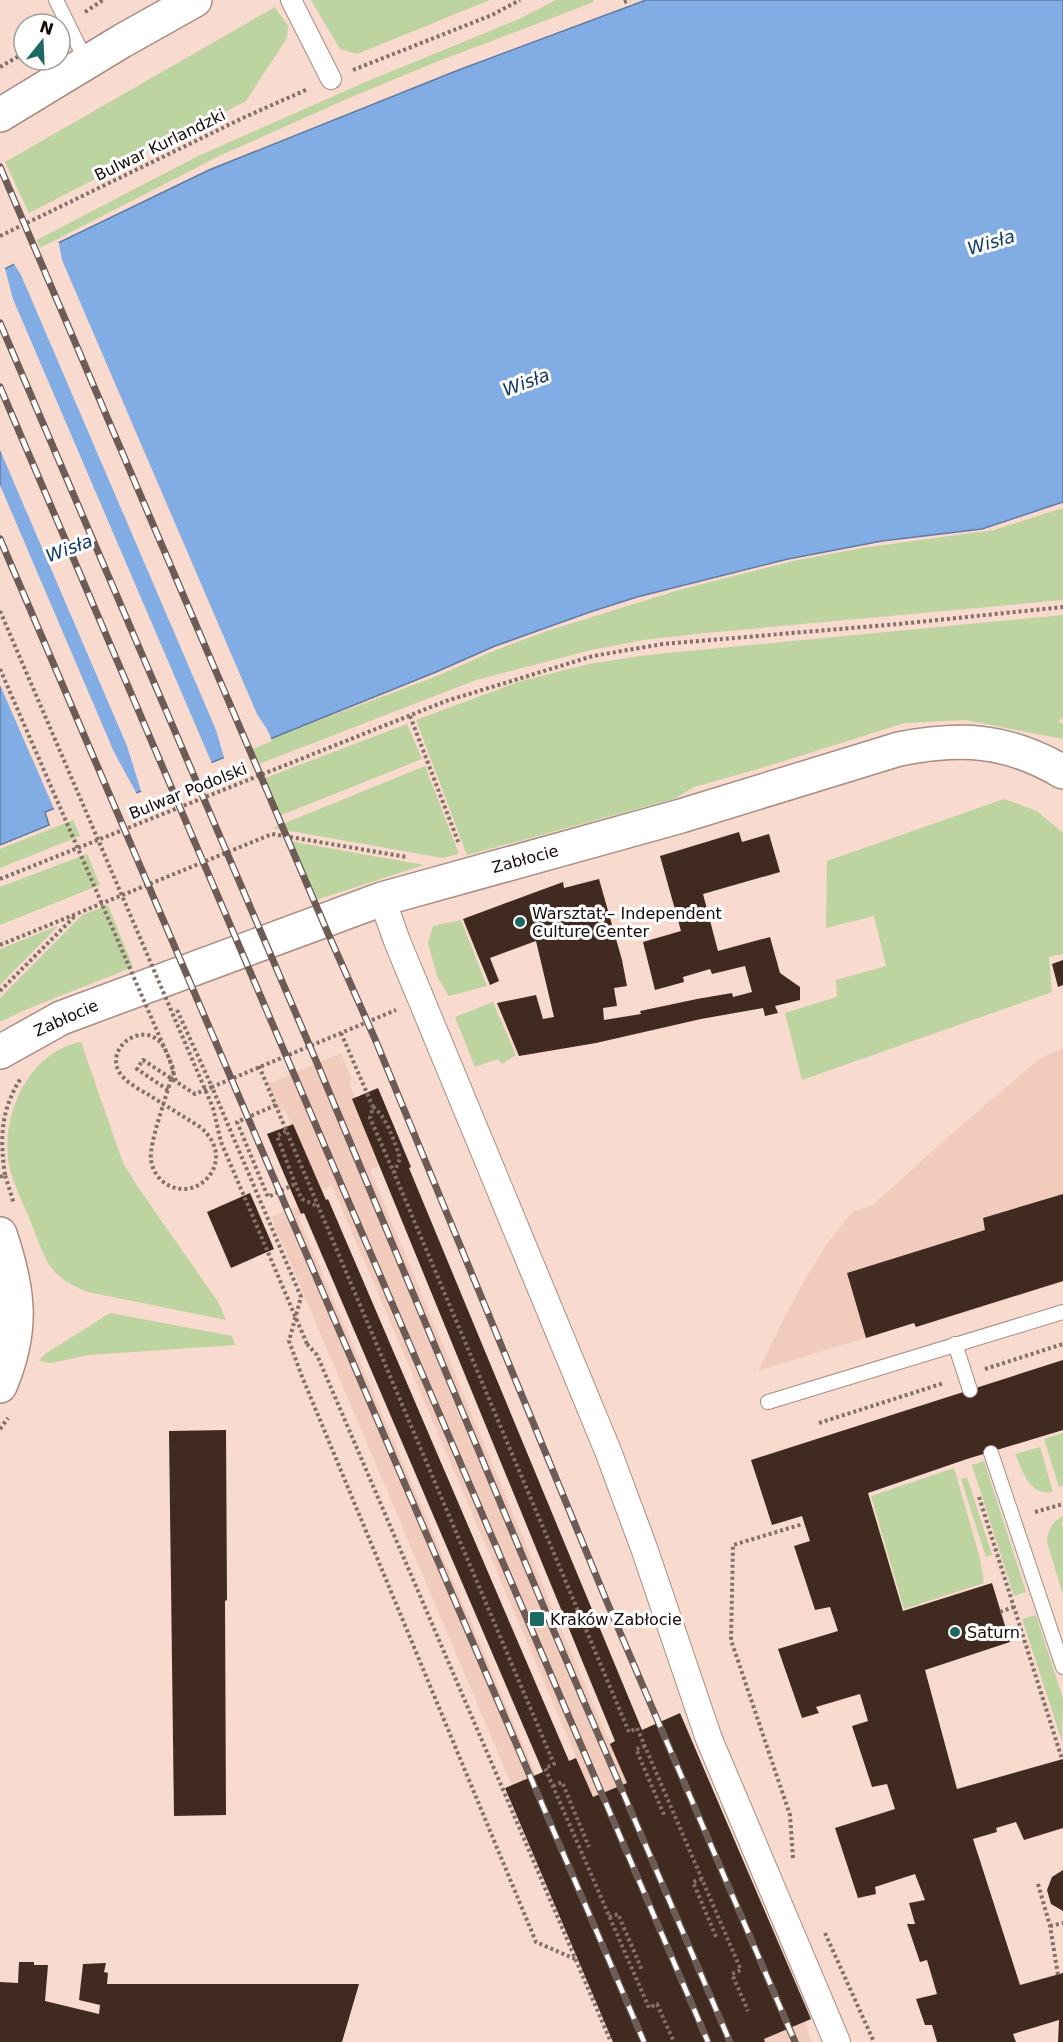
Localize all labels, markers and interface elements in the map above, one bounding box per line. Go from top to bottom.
north arrow [12,12,72,72]
text: N [37,17,56,39]
street label: Bulwar Kurlandzki [91,105,229,185]
water label: Wisła [965,225,1017,259]
water label: Wisła [500,364,552,400]
water label: Wisła [43,530,95,566]
street label: Bulwar Podolski [126,759,250,823]
street label: Zabłocie [490,841,560,877]
place label: Warsztat – Independent Culture Center [532,904,722,941]
marker: Warsztat – Independent Culture Center [513,915,527,929]
street label: Zabłocie [31,995,101,1041]
marker: Kraków Zabłocie [528,1610,546,1628]
place label: Kraków Zabłocie [550,1610,682,1629]
place label: Saturn [967,1623,1020,1642]
marker: Saturn [948,1625,962,1639]

